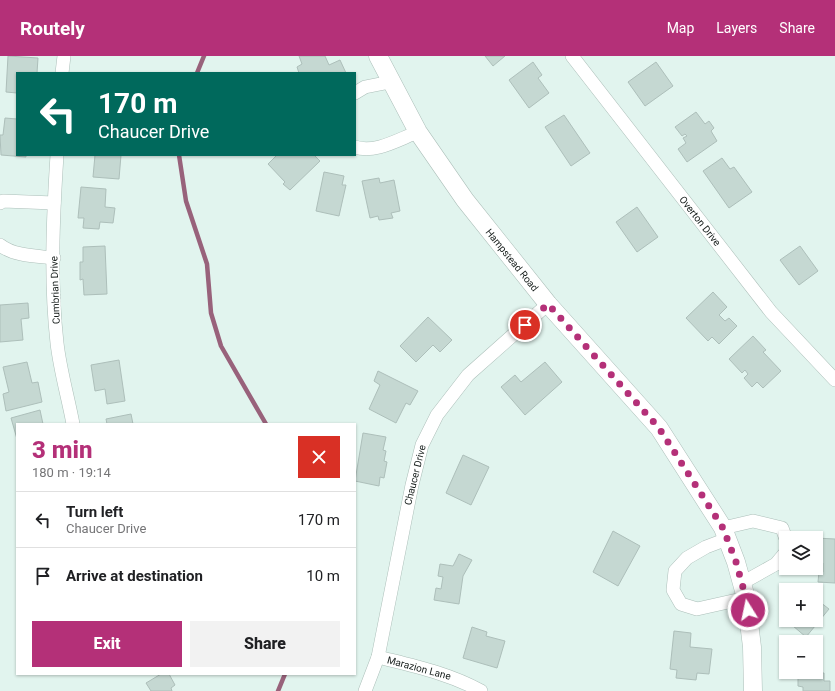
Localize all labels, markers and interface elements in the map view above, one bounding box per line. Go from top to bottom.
text: Routely [20,17,85,40]
text: Map [667,20,694,36]
text: Layers [716,20,757,36]
text: Share [779,20,815,36]
text: 170 m [98,87,177,120]
icon: left [32,88,84,140]
text: Chaucer Drive [98,121,209,142]
street label: Overton Drive [677,194,723,248]
street label: Hampstead Road [483,227,541,293]
street label: Cumbrian Drive [48,256,62,324]
pin [508,308,542,342]
icon: arrive [514,314,536,336]
text: 3 min [32,436,93,464]
button: close [298,436,340,478]
street label: Chaucer Drive [402,444,428,506]
text: 180 m · 19:14 [32,465,111,480]
text: Turn left [66,503,123,521]
icon: left [32,509,54,531]
text: 170 m [298,511,340,529]
text: Chaucer Drive [66,521,146,536]
map controls [779,531,823,679]
button: layers [779,531,823,575]
icon: arrive [32,565,54,587]
text: Arrive at destination [66,567,203,585]
text: 10 m [306,567,340,585]
button: + [779,583,823,627]
position arrow [727,589,769,631]
button: Exit [32,621,182,667]
button: Share [190,621,340,667]
button: − [779,635,823,679]
street label: Marazion Lane [386,654,452,682]

